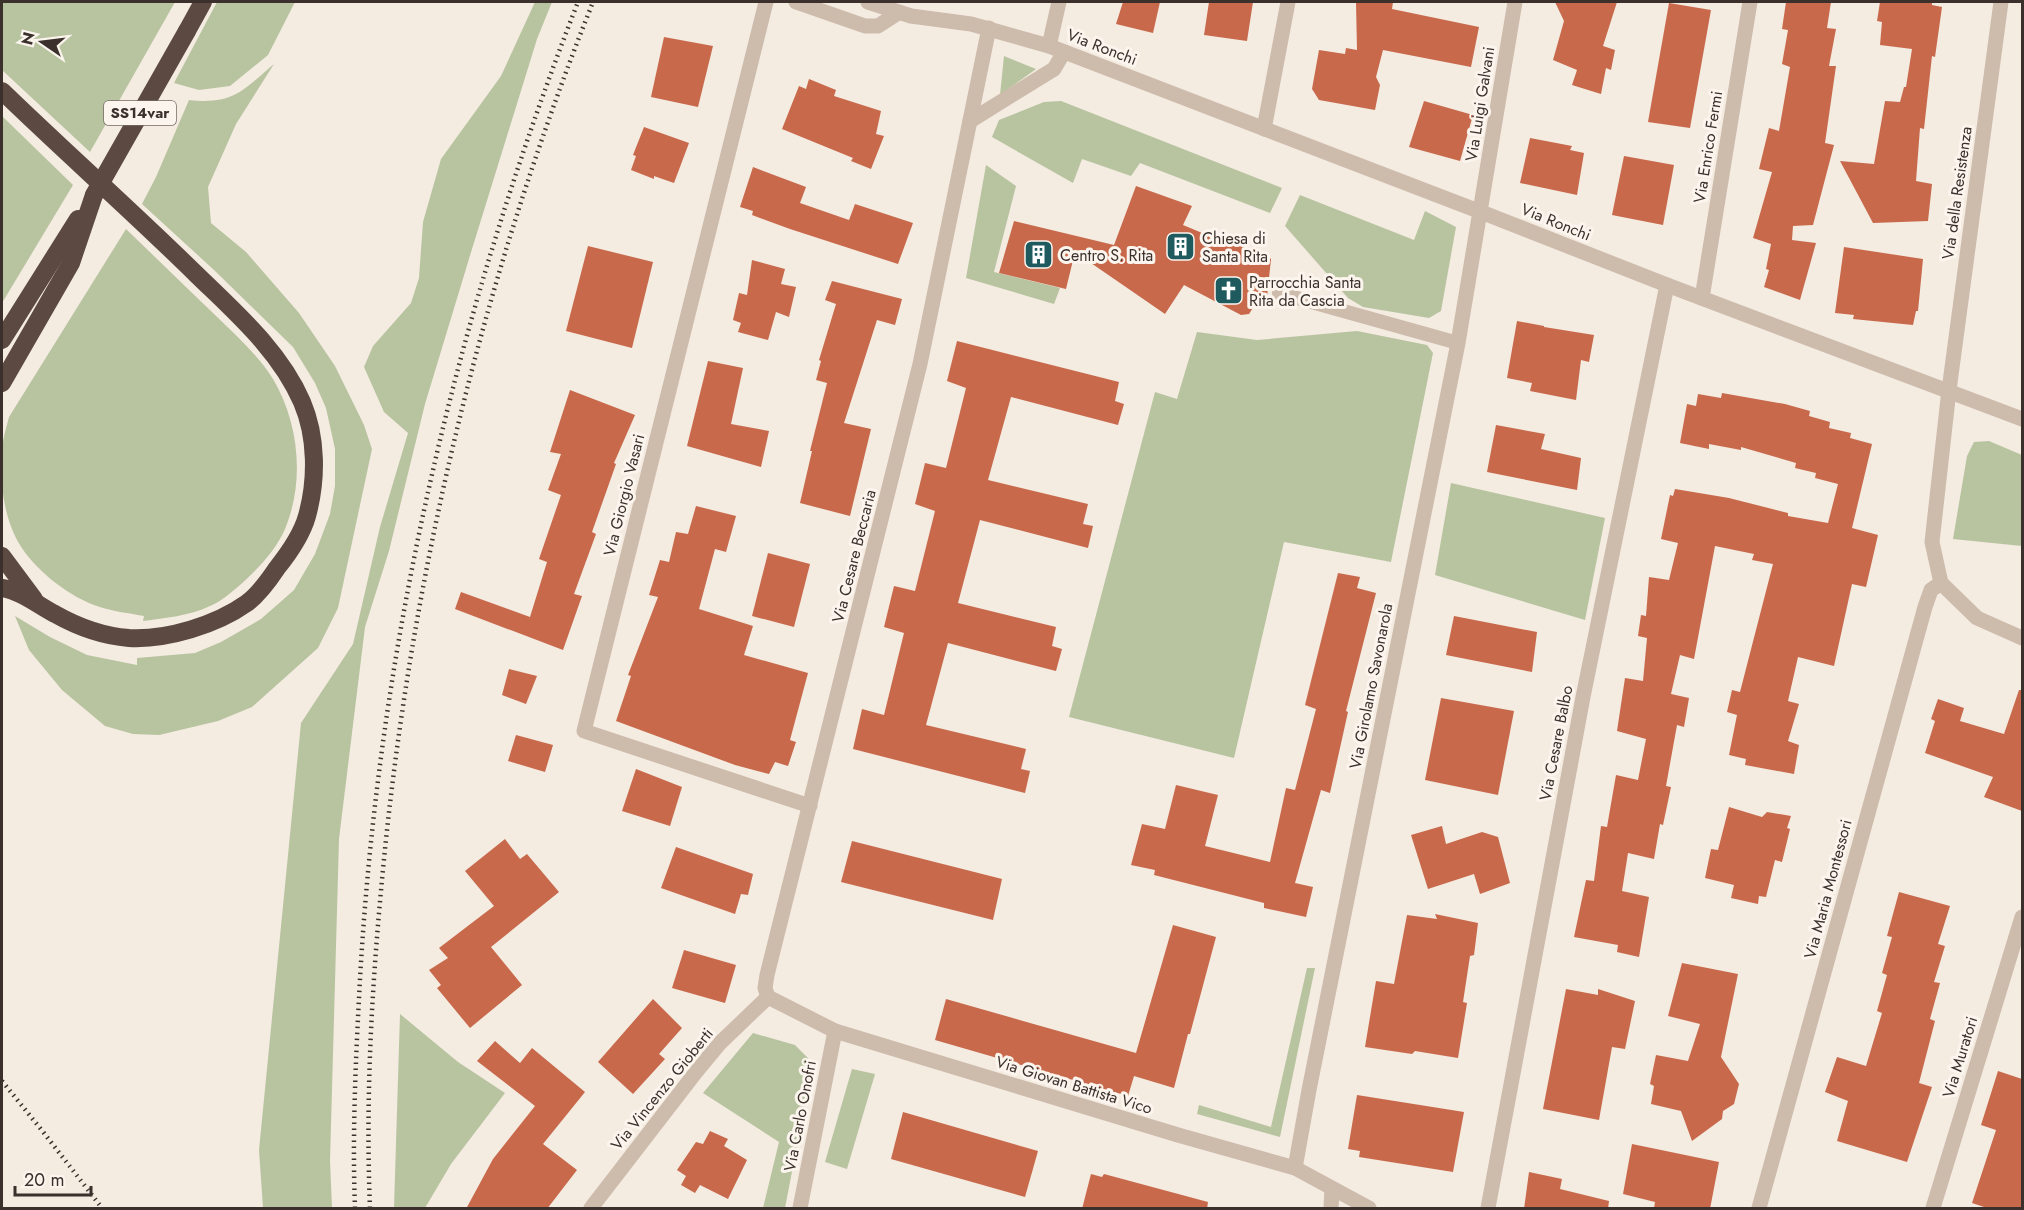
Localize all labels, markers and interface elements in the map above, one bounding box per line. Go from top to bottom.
north arrow [12,12,72,72]
street label: Via Ronchi [1064,23,1140,71]
text: N [15,30,41,47]
street label: Via Luigi Galvani [1460,45,1500,163]
street label: Via Enrico Fermi [1688,89,1728,205]
road number: SS14var [104,101,176,125]
street label: Via della Resistenza [1936,125,1978,261]
street label: Via Ronchi [1518,198,1594,246]
place label: Chiesa di Santa Rita [1202,227,1268,268]
building icon: Chiesa di Santa Rita [1165,231,1197,263]
building icon: Centro S. Rita [1023,239,1055,271]
place label: Centro S. Rita [1060,244,1153,267]
place label: Parrocchia Santa Rita da Cascia [1249,271,1361,312]
church icon: Parrocchia Santa Rita da Cascia [1212,275,1244,307]
street label: Via Giorgio Vasari [598,432,650,558]
street label: Via Cesare Beccaria [826,487,882,625]
street label: Via Girolamo Savonarola [1344,601,1398,771]
street label: Via Cesare Balbo [1534,683,1579,803]
street label: Via Maria Montessori [1798,817,1858,961]
street label: Via Muratori [1937,1013,1983,1101]
street label: Via Vincenzo Gioberti [605,1023,719,1155]
street label: Via Giovan Battista Vico [993,1050,1155,1120]
street label: Via Carlo Onofri [778,1059,822,1173]
scale bar [15,1159,92,1197]
text: 20 m [24,1167,64,1193]

